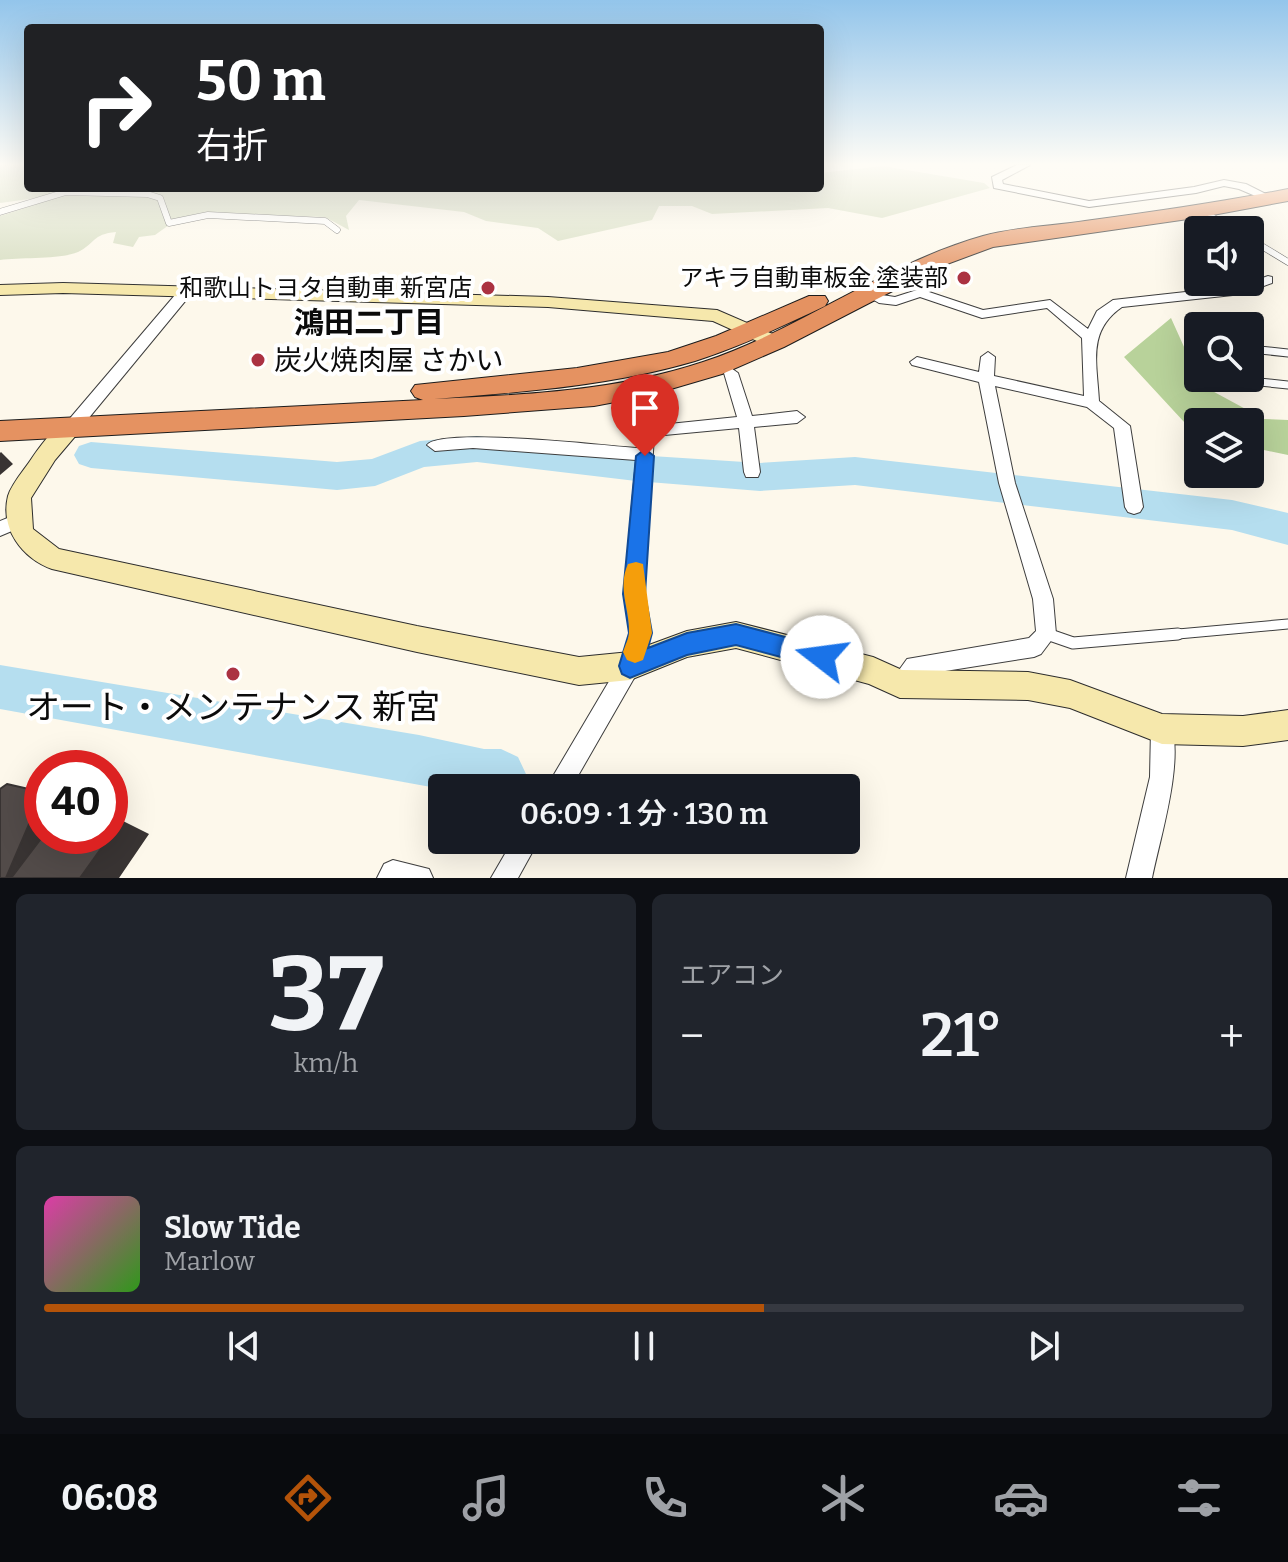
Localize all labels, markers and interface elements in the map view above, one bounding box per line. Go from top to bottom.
text: 50 m [196,48,326,115]
icon: right [64,56,168,160]
text: 右折 [196,124,268,168]
map controls [1184,216,1264,488]
button: sound [1184,216,1264,296]
place label: アキラ自動車板金 塗装部 [679,264,948,292]
marker: アキラ自動車板金 塗装部 [955,269,973,287]
place label: 和歌山トヨタ自動車 新宮店 [179,274,472,302]
marker: 和歌山トヨタ自動車 新宮店 [479,279,497,297]
district label: 鴻田二丁目 [294,305,444,341]
button: search [1184,312,1264,392]
place label: 炭火焼肉屋 さかい [274,344,504,377]
marker: 炭火焼肉屋 さかい [249,351,267,369]
pin [611,374,679,456]
icon: arrive [623,386,667,430]
button: layers [1184,408,1264,488]
position arrow [780,615,864,699]
marker: オート・メンテナンス 新宮 [224,665,242,683]
place label: オート・メンテナンス 新宮 [26,687,440,728]
speed limit sign: 40 [24,750,128,854]
text: 06:09 · 1 分 · 130 m [520,796,768,832]
text: 37 [268,933,384,1058]
text: エアコン [680,960,784,991]
text: 21° [920,1000,1003,1072]
text: − [680,1010,704,1063]
text: + [1219,1010,1244,1063]
text: km/h [294,1048,358,1079]
text: Slow Tide [164,1210,301,1246]
text: Marlow [164,1246,255,1277]
icon: previous [222,1324,266,1368]
icon: pause [622,1324,666,1368]
icon: next [1022,1324,1066,1368]
icon: directions [280,1470,336,1526]
icon: music [458,1470,514,1526]
icon: phone [637,1470,693,1526]
icon: climate [815,1470,871,1526]
icon: car [993,1470,1049,1526]
icon: filters [1171,1470,1227,1526]
text: 06:08 [61,1476,158,1520]

